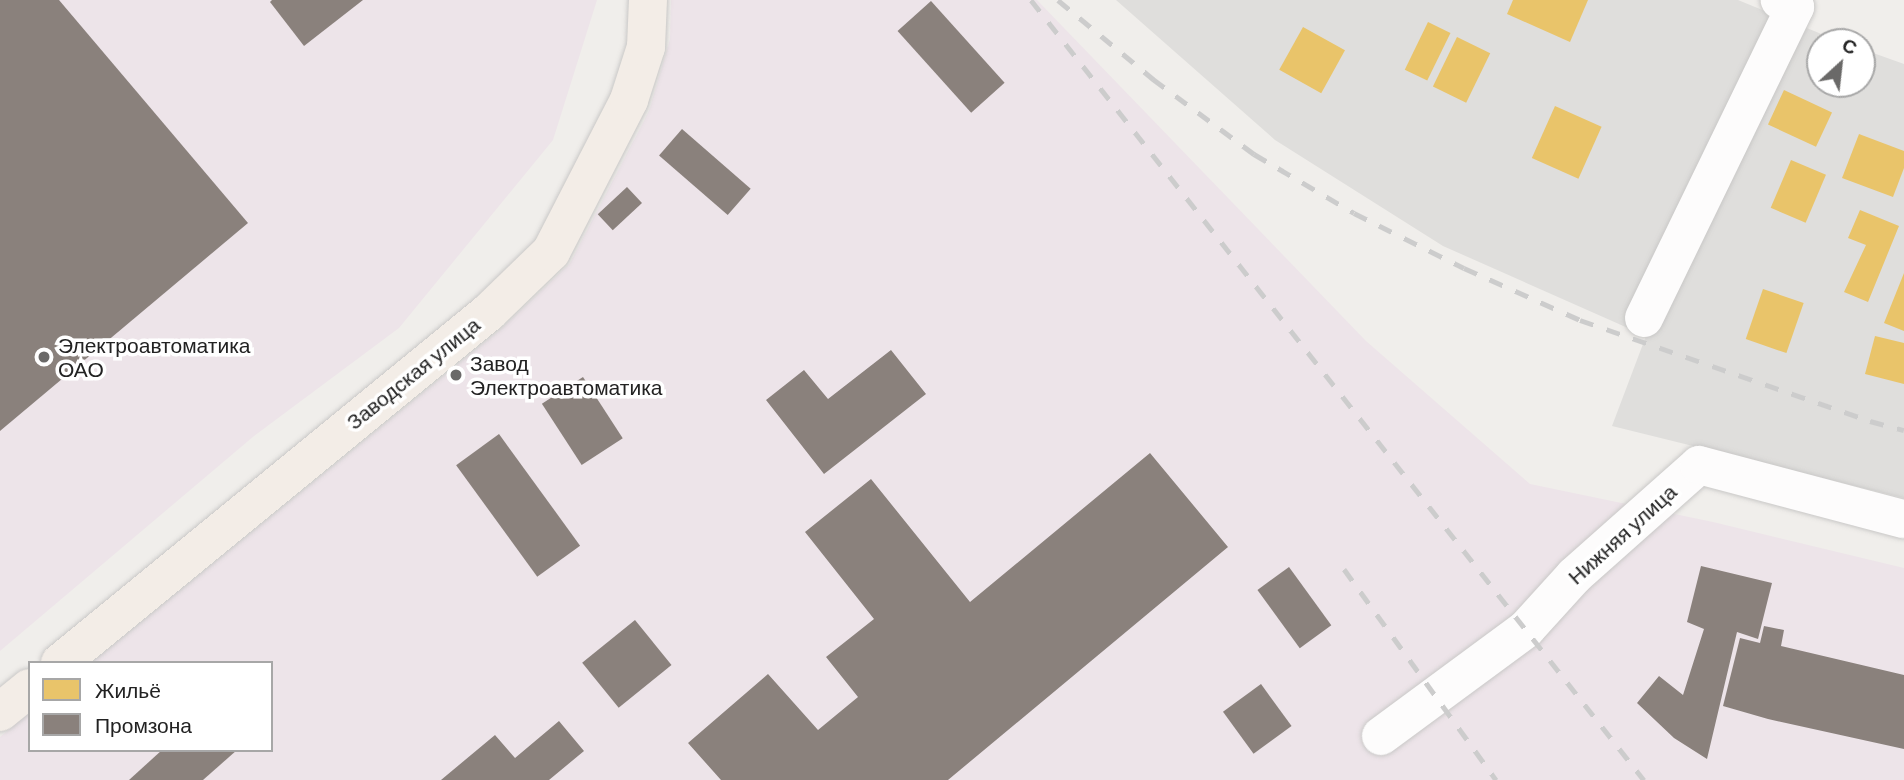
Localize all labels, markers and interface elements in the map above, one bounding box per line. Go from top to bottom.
north arrow [1806,28,1876,98]
text: С [1839,32,1861,59]
street label: Заводская улица [341,312,485,434]
place label: Электроавтоматика ОАО [58,332,250,382]
marker: Электроавтоматика ОАО [36,349,52,365]
place label: Завод Электроавтоматика [470,350,662,400]
marker: Завод Электроавтоматика [448,367,464,383]
street label: Нижняя улица [1563,479,1681,589]
legend [28,661,273,752]
text: Жильё [95,677,161,702]
text: Промзона [95,712,192,737]

